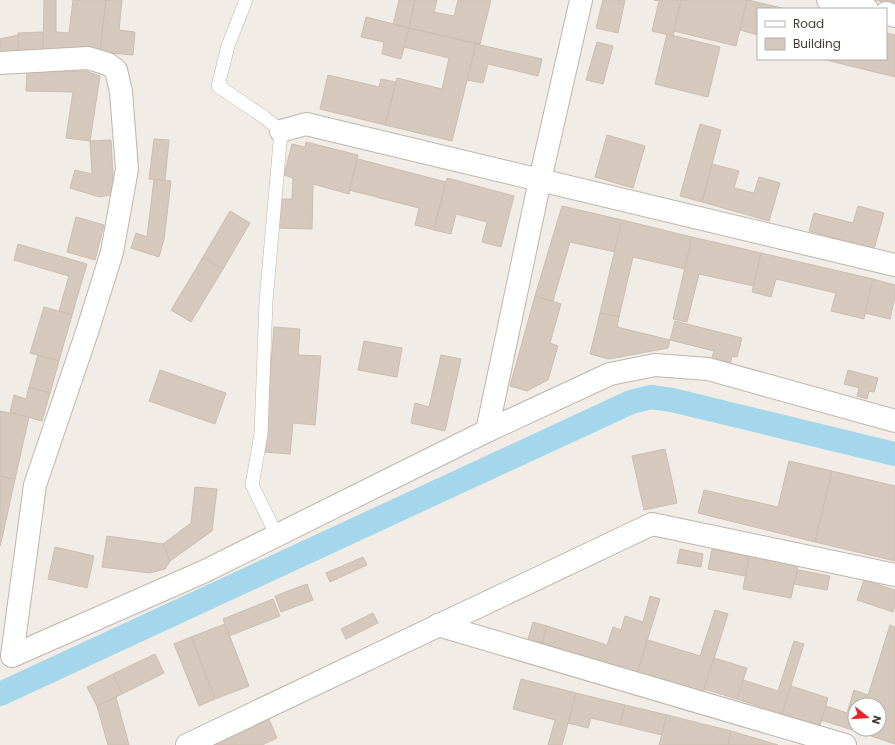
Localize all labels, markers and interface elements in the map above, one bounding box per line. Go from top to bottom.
legend [757,8,887,60]
text: Road [793,15,824,32]
text: Building [793,35,841,52]
north arrow [847,697,887,737]
text: N [868,714,885,726]

